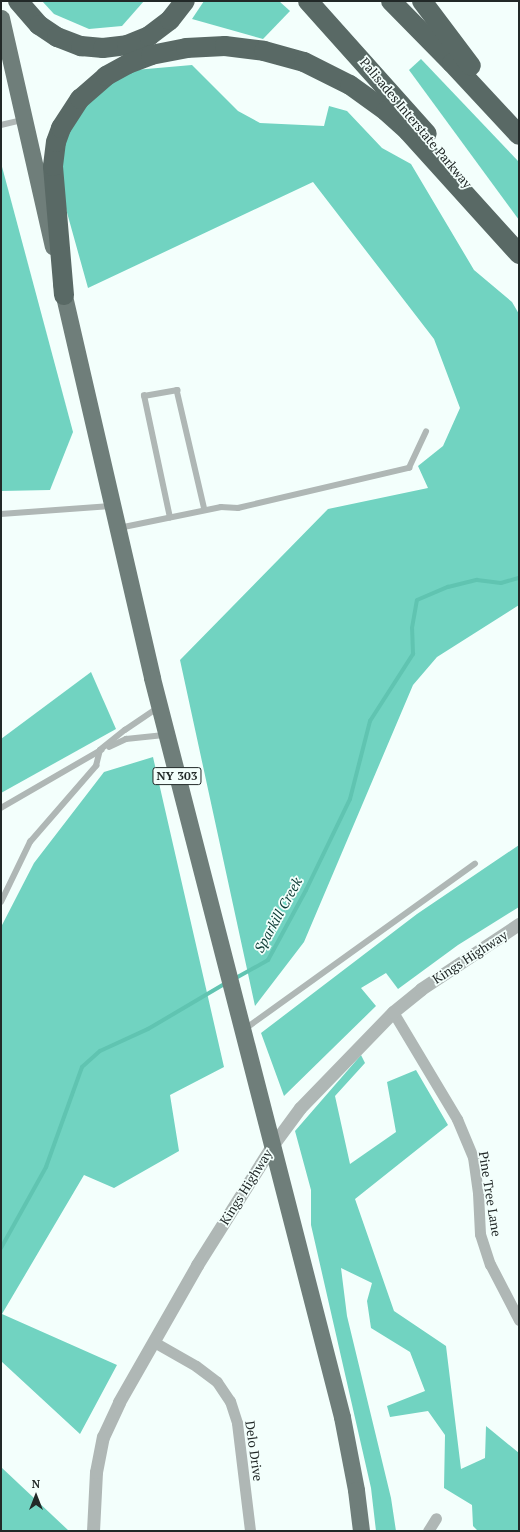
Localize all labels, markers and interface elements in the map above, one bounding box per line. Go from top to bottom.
street label: Palisades Interstate Parkway [357,55,475,191]
road number: NY 303 [152,766,202,786]
water label: Sparkill Creek [250,874,306,956]
street label: Kings Highway [430,927,510,987]
street label: Kings Highway [217,1146,275,1228]
street label: Pine Tree Lane [476,1150,504,1238]
street label: Delo Drive [242,1420,266,1482]
north arrow [16,1476,56,1516]
text: N [32,1477,40,1491]

